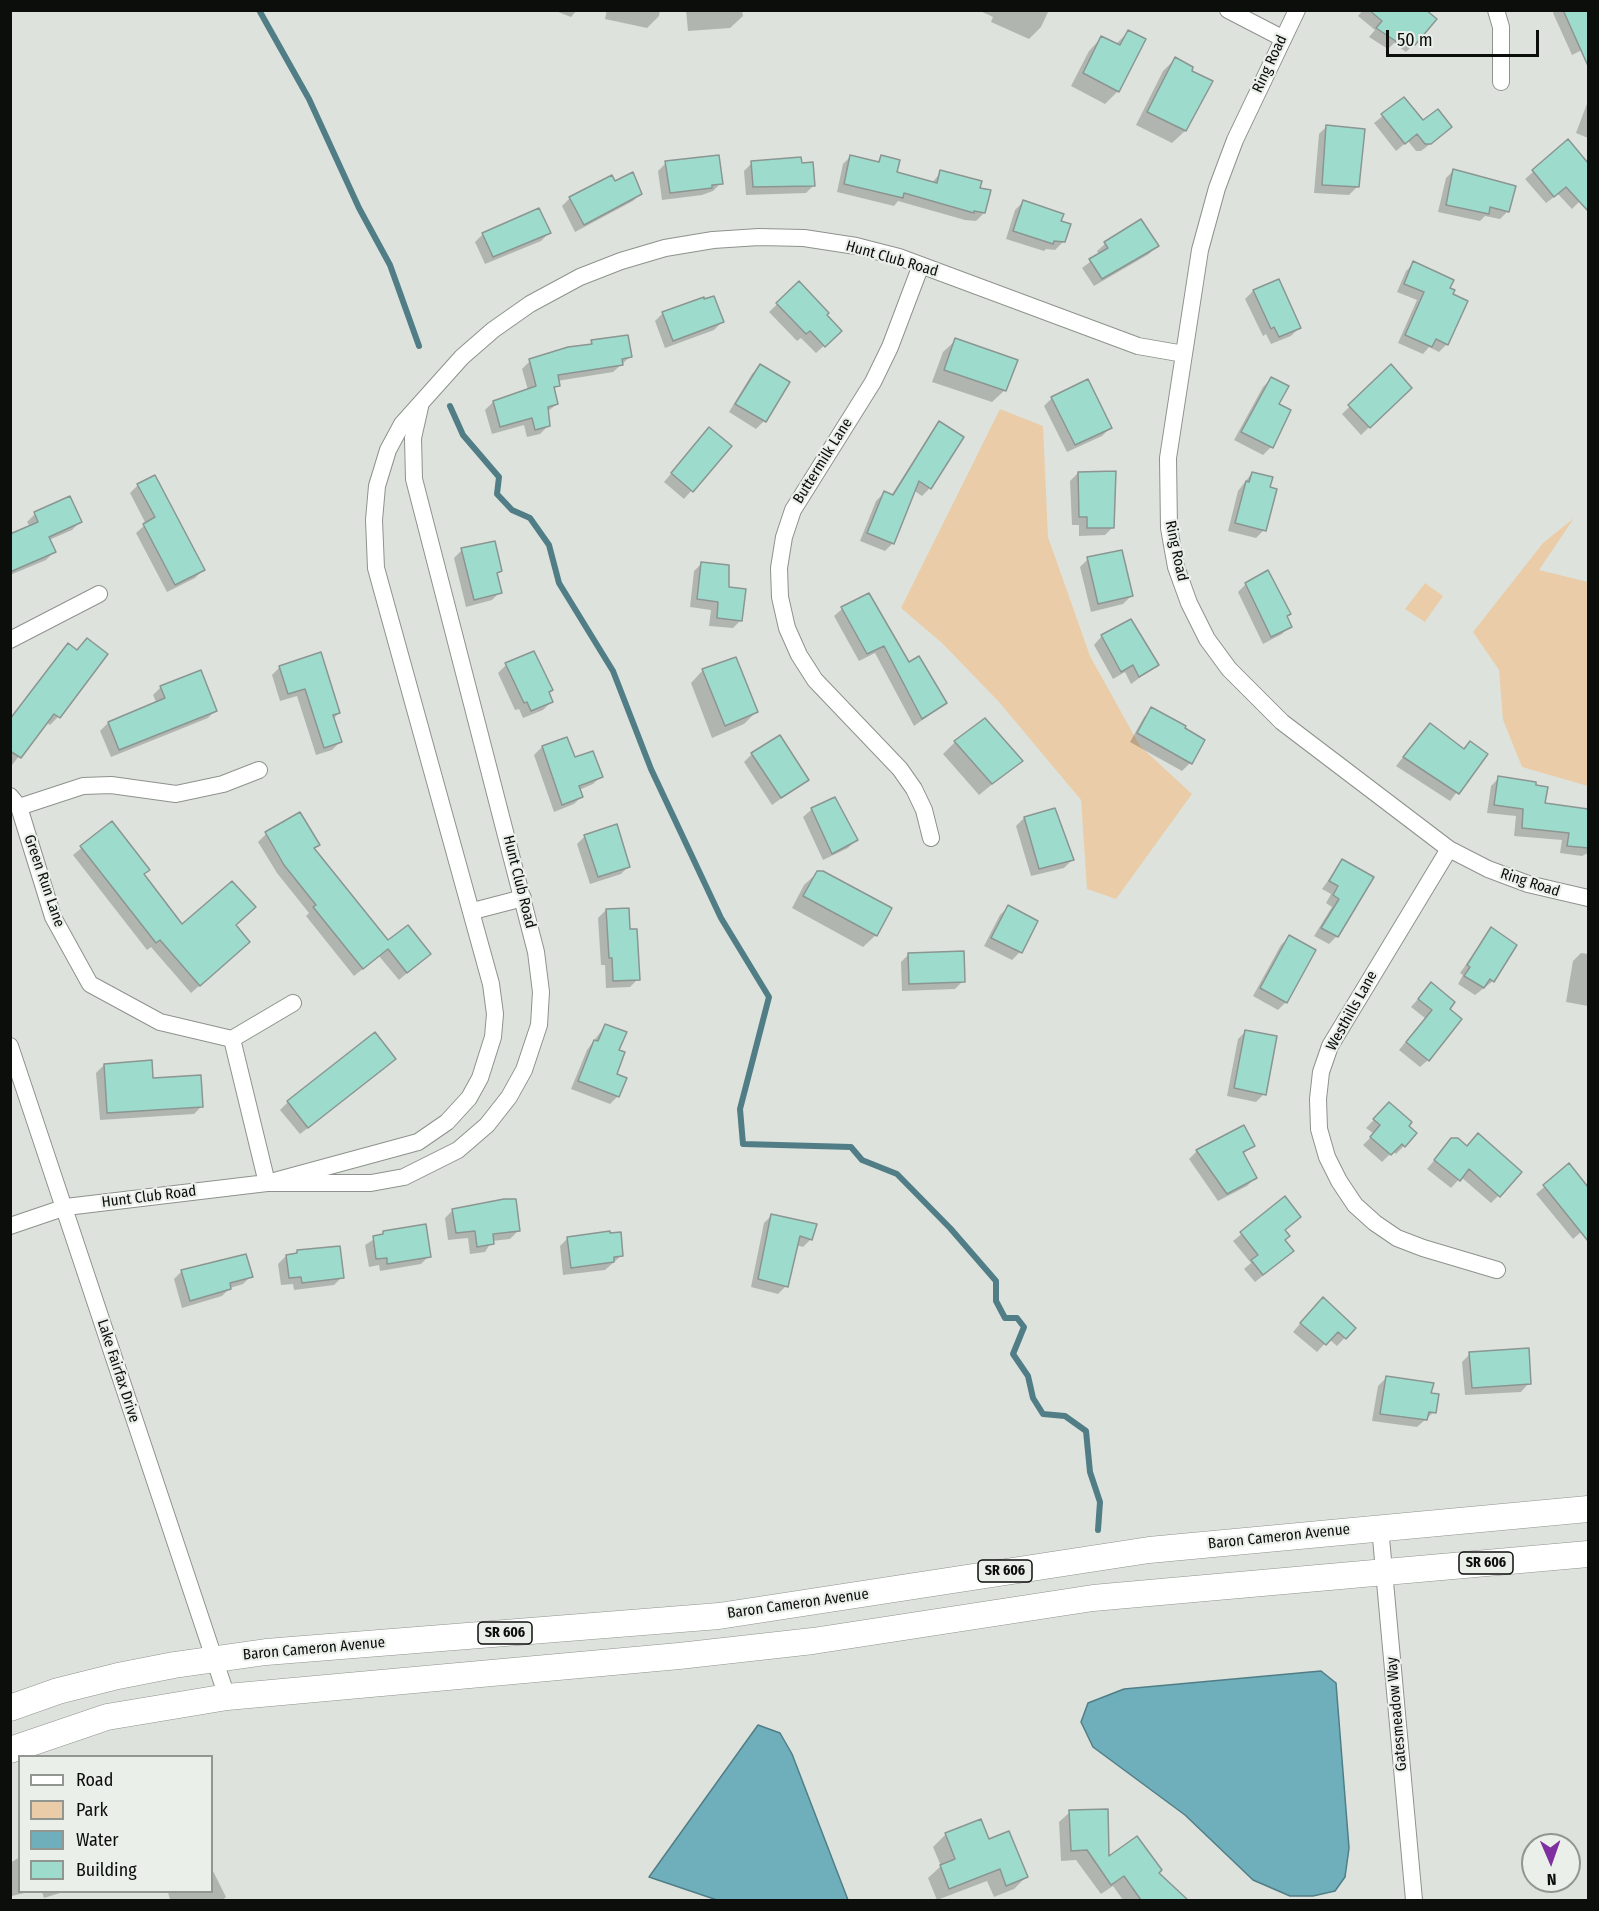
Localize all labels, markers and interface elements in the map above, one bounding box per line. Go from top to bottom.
scale bar [1389,18,1542,56]
text: 50 m [1397,29,1433,51]
street label: Ring Road [1249,32,1291,96]
street label: Hunt Club Road [844,237,940,281]
street label: Buttermilk Lane [790,415,856,507]
street label: Ring Road [1161,519,1191,583]
street label: Green Run Lane [20,833,68,929]
street label: Hunt Club Road [499,834,539,930]
street label: Ring Road [1498,865,1562,901]
street label: Westhills Lane [1323,968,1381,1054]
street label: Hunt Club Road [101,1182,197,1212]
street label: Lake Fairfax Drive [93,1317,143,1425]
street label: Baron Cameron Avenue [1207,1521,1351,1553]
road number: SR 606 [1459,1552,1513,1574]
road number: SR 606 [978,1560,1032,1582]
street label: Baron Cameron Avenue [726,1585,870,1623]
road number: SR 606 [478,1622,532,1644]
street label: Baron Cameron Avenue [242,1634,386,1664]
street label: Gatesmeadow Way [1383,1656,1411,1772]
legend [18,1755,213,1893]
text: Road [76,1769,113,1791]
text: Park [76,1799,108,1821]
text: Water [76,1829,119,1851]
north arrow [1521,1833,1581,1893]
text: Building [76,1859,137,1881]
text: N [1546,1870,1557,1889]

